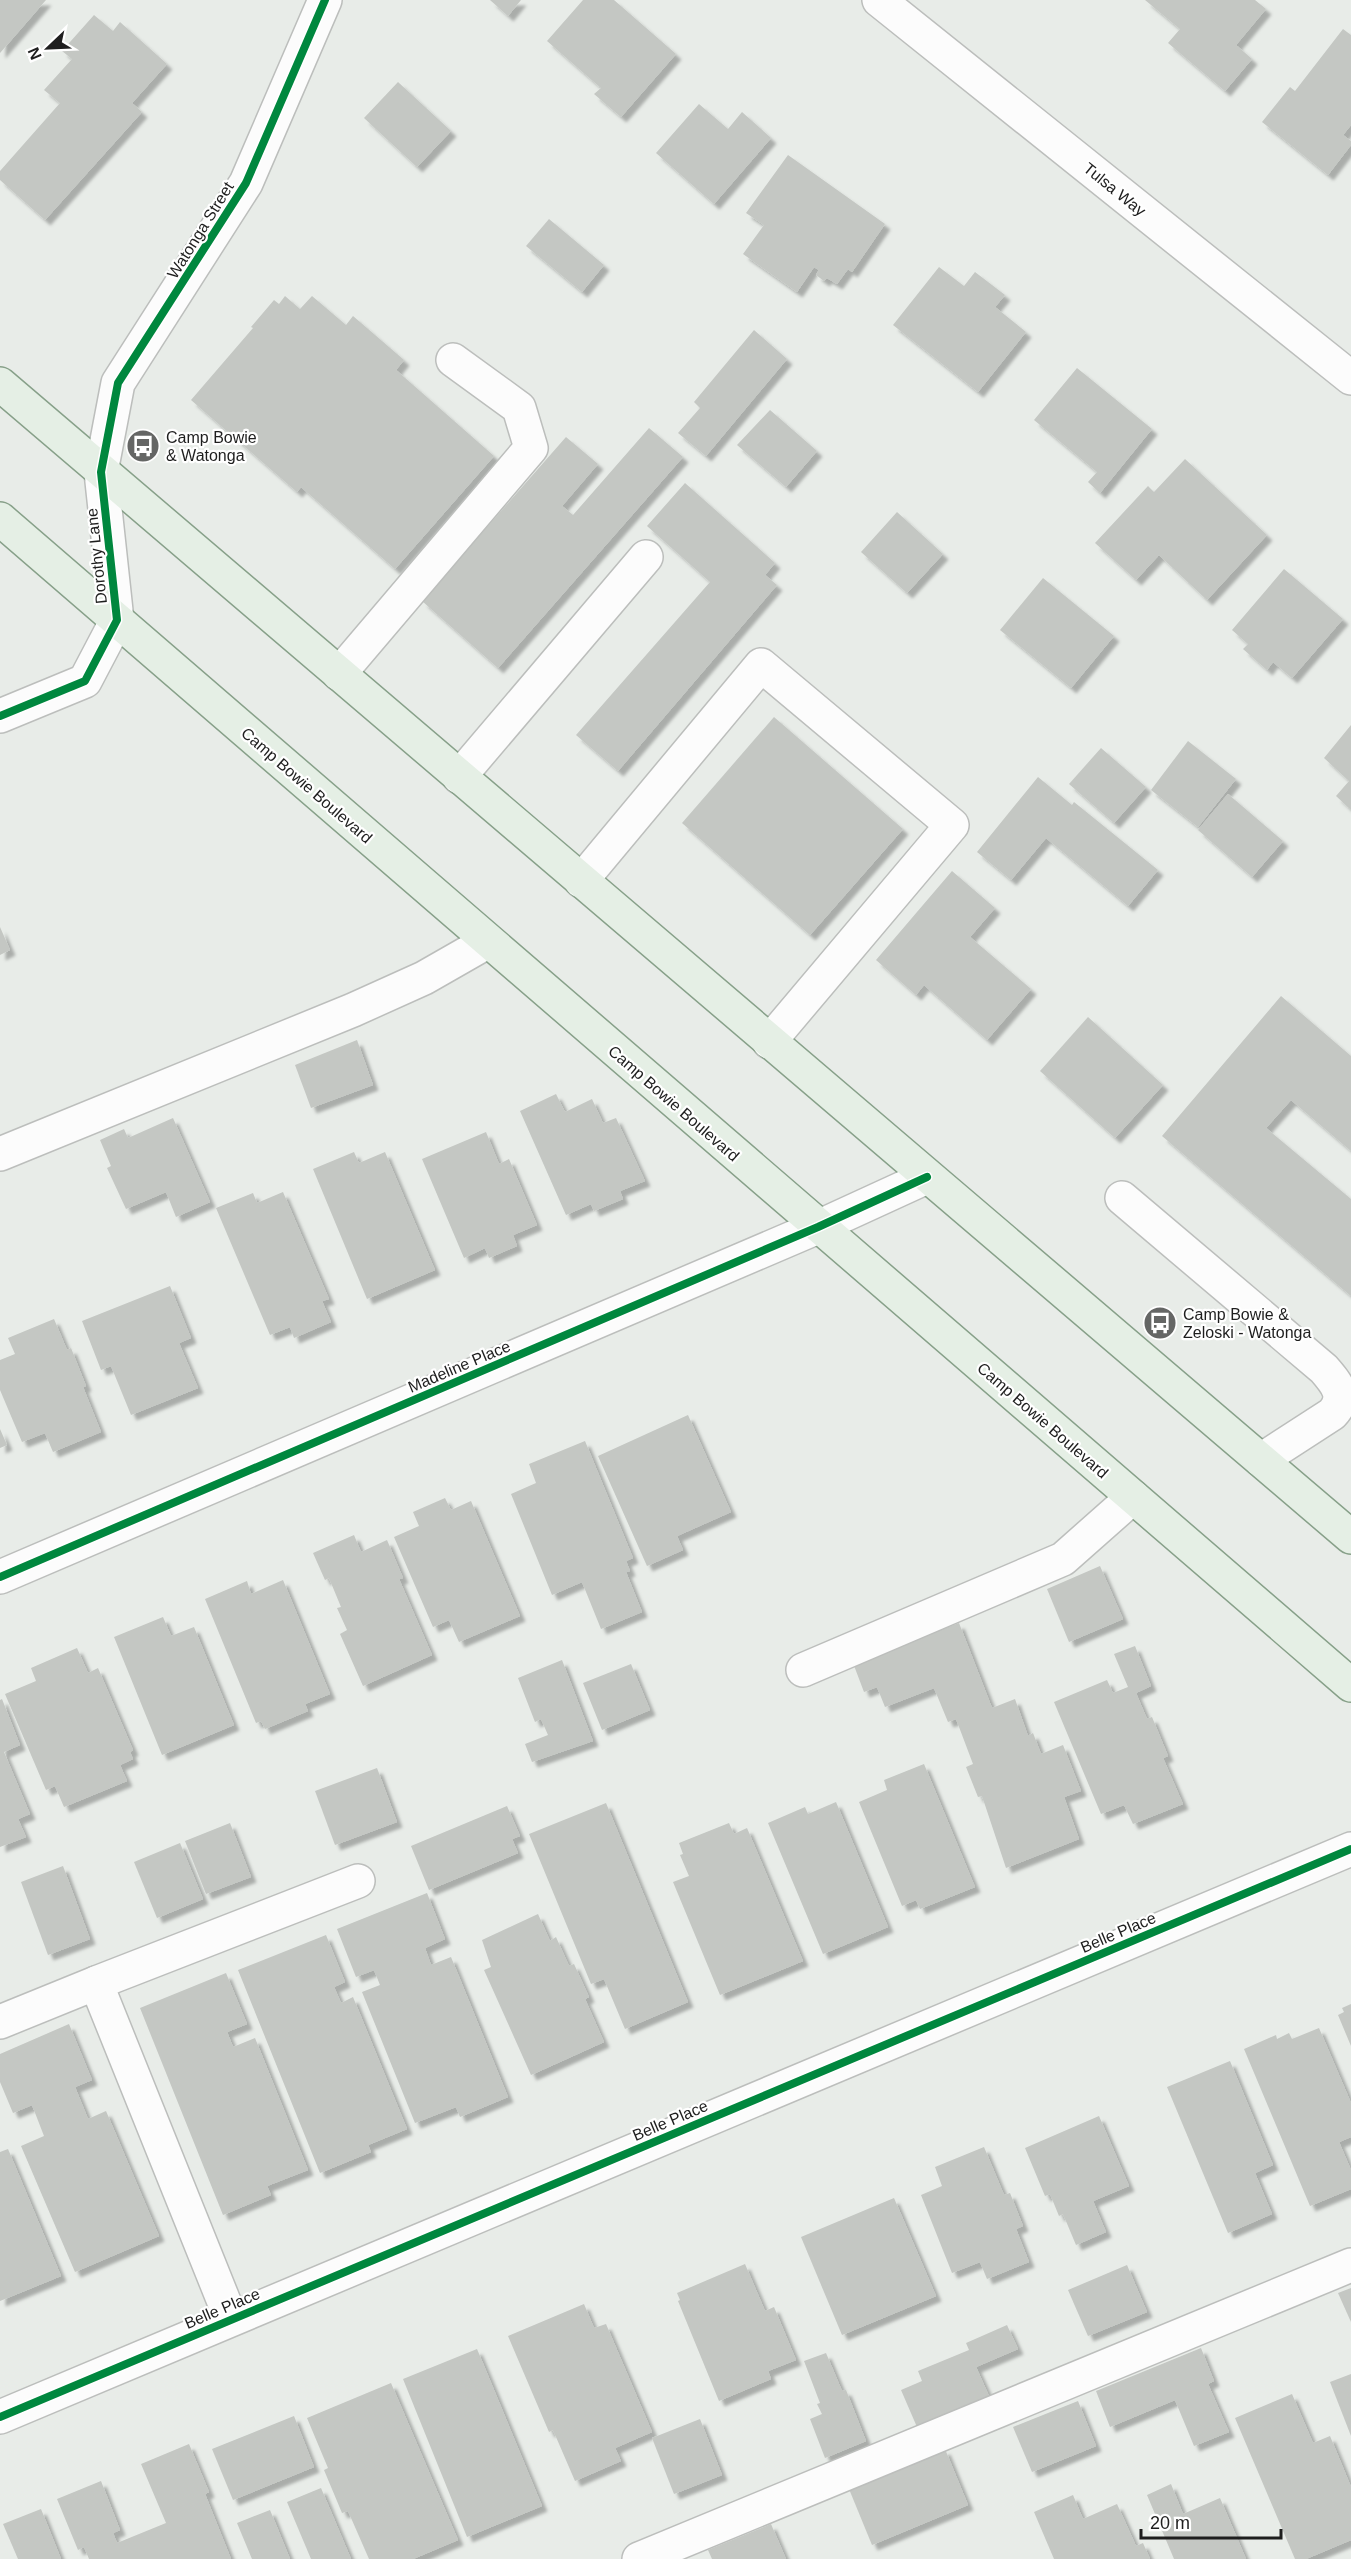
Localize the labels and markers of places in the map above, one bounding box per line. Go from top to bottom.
bus stop icon: Camp Bowie & Watonga [125,428,161,464]
place label: Camp Bowie & Watonga [166,429,257,464]
bus stop icon: Camp Bowie & Zeloski - Watonga [1142,1305,1178,1341]
place label: Camp Bowie & Zeloski - Watonga [1183,1306,1311,1341]

